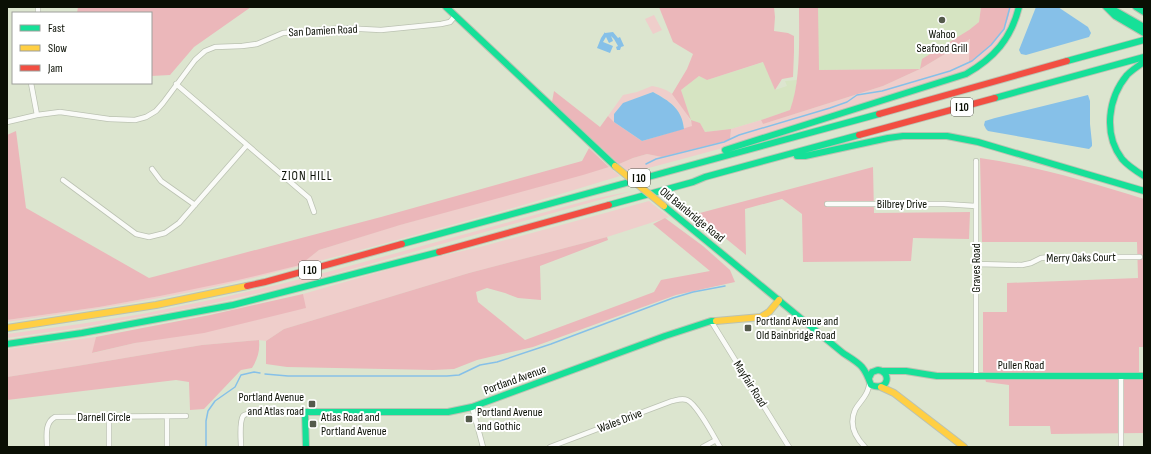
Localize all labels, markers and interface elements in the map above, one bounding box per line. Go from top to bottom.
legend [12,12,152,84]
marker: Wahoo Seafood Grill [937,15,947,25]
text: Fast [48,21,65,36]
street label: San Damien Road [288,22,358,40]
place label: Wahoo Seafood Grill [917,27,967,56]
text: Slow [48,41,67,56]
text: Jam [47,61,63,76]
road number: I 10 [951,98,973,116]
district label: ZION HILL [282,168,332,184]
road number: I 10 [628,169,650,187]
street label: Old Bainbridge Road [656,184,728,246]
street label: Bilbrey Drive [877,197,927,212]
street label: Graves Road [969,243,984,293]
street label: Merry Oaks Court [1046,250,1116,266]
road number: I 10 [299,261,321,279]
place label: Portland Avenue and Old Bainbridge Road [756,314,838,343]
marker: Portland Avenue and Old Bainbridge Road [743,323,753,333]
street label: Mayfair Road [730,358,770,410]
street label: Pullen Road [998,358,1044,373]
street label: Portland Avenue [482,362,549,398]
place label: Portland Avenue and Atlas road [238,390,304,419]
marker: Portland Avenue and Atlas road [307,399,317,409]
place label: Portland Avenue and Gothic [477,405,543,434]
street label: Wales Drive [596,406,644,436]
street label: Darnell Circle [77,410,131,425]
place label: Atlas Road and Portland Avenue [320,410,387,439]
marker: Portland Avenue and Gothic [464,414,474,424]
marker: Atlas Road and Portland Avenue [308,419,318,429]

